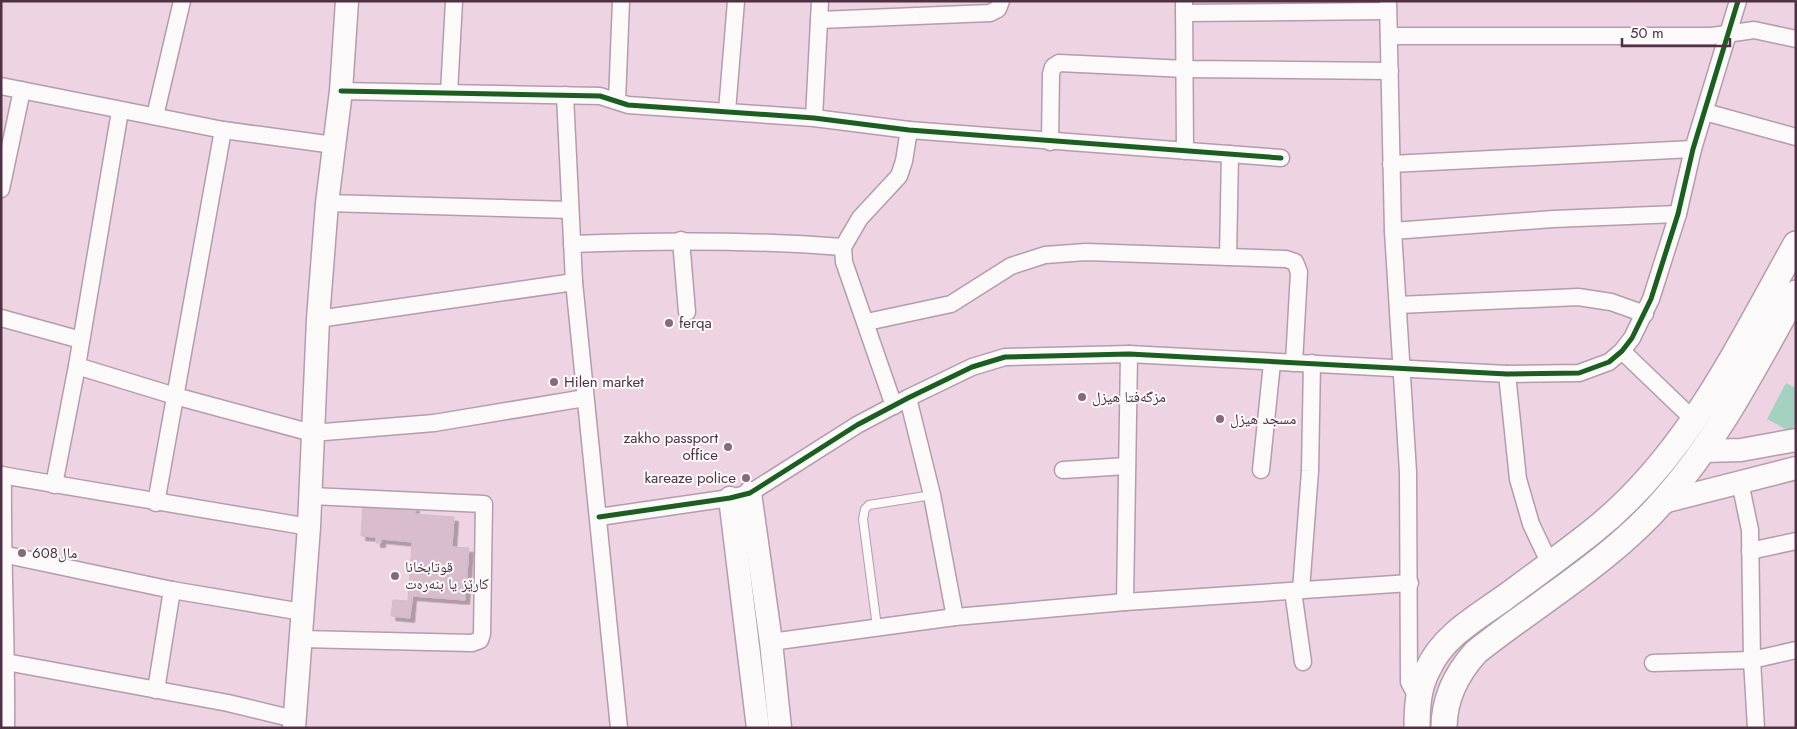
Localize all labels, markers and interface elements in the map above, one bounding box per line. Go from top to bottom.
scale bar [1622,15,1730,47]
text: 50 m [1630,22,1664,44]
place label: ferqa [679,312,712,334]
marker: ferqa [663,317,675,329]
place label: Hilen market [564,371,644,393]
marker: Hilen market [548,376,560,388]
place label: مزگەفتا هیزل [1092,386,1166,408]
marker: مزگەفتا هیزل [1076,391,1088,403]
place label: مسجد هيزل [1230,408,1297,430]
marker: مسجد هيزل [1214,413,1226,425]
place label: zakho passport office [623,427,718,466]
marker: zakho passport office [722,441,734,453]
place label: kareaze police [644,467,736,489]
marker: kareaze police [740,472,752,484]
place label: مال608 [32,542,78,564]
marker: مال608 [16,547,28,559]
place label: قوتابخانا کارێز یا بنەرەت [405,556,489,595]
marker: قوتابخانا کارێز یا بنەرەت [389,570,401,582]

